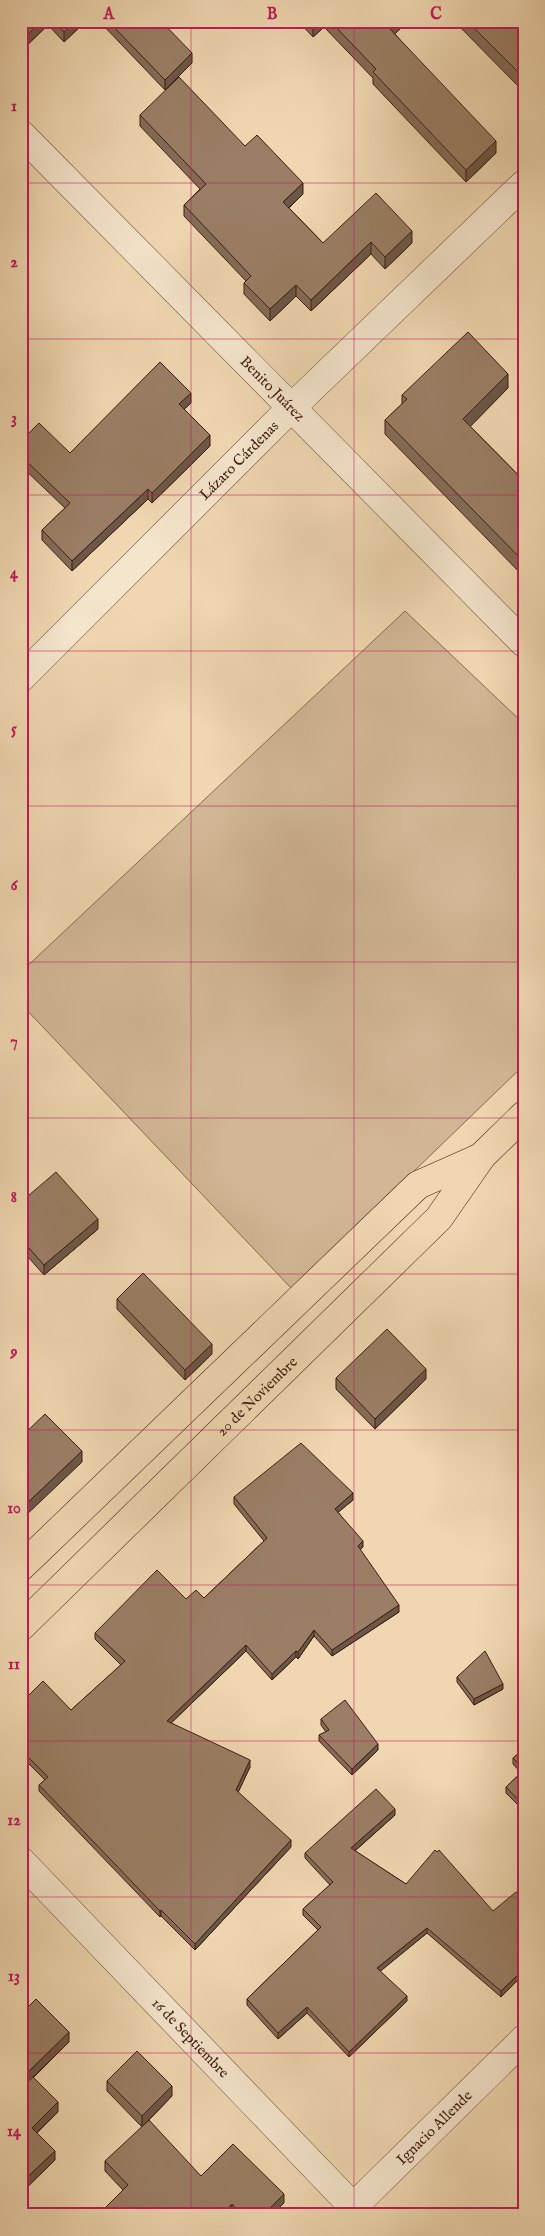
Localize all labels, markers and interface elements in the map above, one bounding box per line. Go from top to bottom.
text: A [103,5,116,25]
text: B [267,5,278,25]
text: C [430,5,442,25]
text: 1 [11,97,17,117]
text: 2 [10,253,18,273]
street label: Benito Juárez [236,352,309,425]
text: 3 [11,409,17,429]
street label: Lázaro Cárdenas [195,416,283,504]
text: 4 [10,564,19,584]
text: 5 [11,720,17,740]
text: 6 [11,876,19,896]
text: 7 [10,1032,18,1052]
text: 8 [11,1188,17,1208]
text: 9 [10,1343,18,1363]
street label: 20 de Noviembre [212,1352,301,1440]
text: 10 [7,1499,21,1519]
text: 11 [8,1655,20,1675]
text: 12 [7,1811,21,1831]
text: 13 [8,1967,20,1987]
street label: 16 de Septiembre [148,1994,234,2082]
street label: Ignacio Allende [392,2086,476,2169]
text: 14 [7,2122,22,2142]

